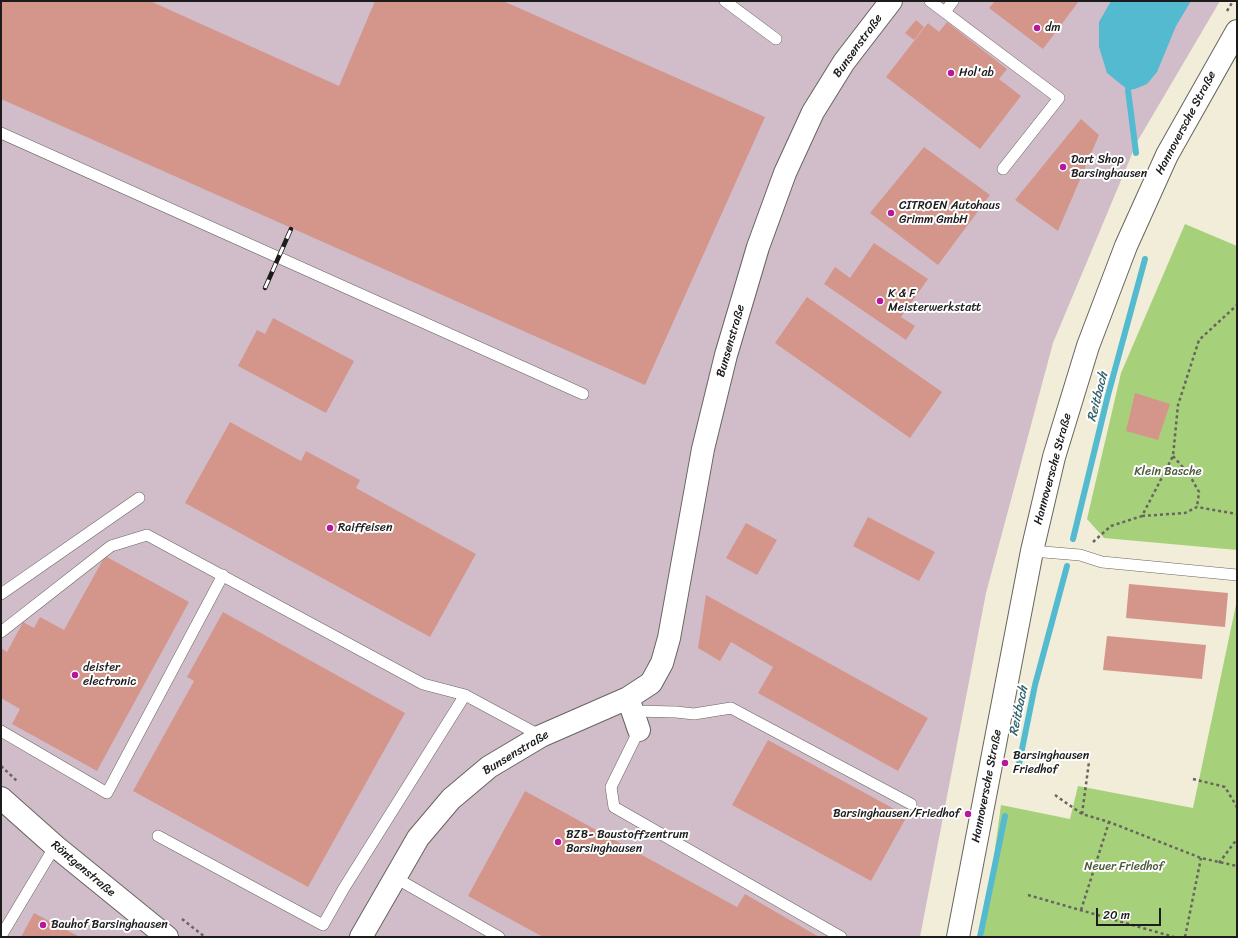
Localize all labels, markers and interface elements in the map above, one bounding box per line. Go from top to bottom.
street label: Bunsenstraße [830,11,886,81]
place label: dm [1045,21,1061,35]
marker: dm [1032,23,1042,33]
place label: Hol'ab [959,66,994,80]
marker: Hol'ab [946,68,956,78]
street label: Hannoversche Straße [1153,69,1219,177]
place label: Dart Shop Barsinghausen [1071,153,1147,181]
marker: Dart Shop Barsinghausen [1058,162,1068,172]
place label: CITROEN Autohaus Grimm GmbH [899,199,1000,227]
marker: CITROEN Autohaus Grimm GmbH [886,208,896,218]
place label: K & F Meisterwerkstatt [888,287,981,315]
marker: K & F Meisterwerkstatt [875,296,885,306]
street label: Bunsenstraße [714,303,748,379]
water label: Reitbach [1084,371,1112,423]
street label: Hannoversche Straße [1031,412,1075,526]
park label: Klein Basche [1134,465,1202,479]
place label: Raiffeisen [338,521,393,535]
marker: Raiffeisen [325,523,335,533]
place label: deister electronic [83,661,136,689]
marker: deister electronic [70,670,80,680]
water label: Reitbach [1006,685,1032,737]
street label: Bunsenstraße [480,728,552,778]
street label: Hannoversche Straße [969,728,1005,844]
place label: Barsinghausen Friedhof [1013,749,1089,777]
marker: Barsinghausen Friedhof [1000,758,1010,768]
place label: Barsinghausen/Friedhof [833,807,960,821]
marker: Barsinghausen/Friedhof [963,809,973,819]
place label: BZB- Baustoffzentrum Barsinghausen [566,828,688,856]
marker: BZB- Baustoffzentrum Barsinghausen [553,837,563,847]
street label: Röntgenstraße [48,838,118,900]
park label: Neuer Friedhof [1084,860,1164,874]
scale bar [1098,900,1163,926]
text: 20 m [1103,904,1130,926]
place label: Bauhof Barsinghausen [51,918,168,932]
marker: Bauhof Barsinghausen [38,920,48,930]

